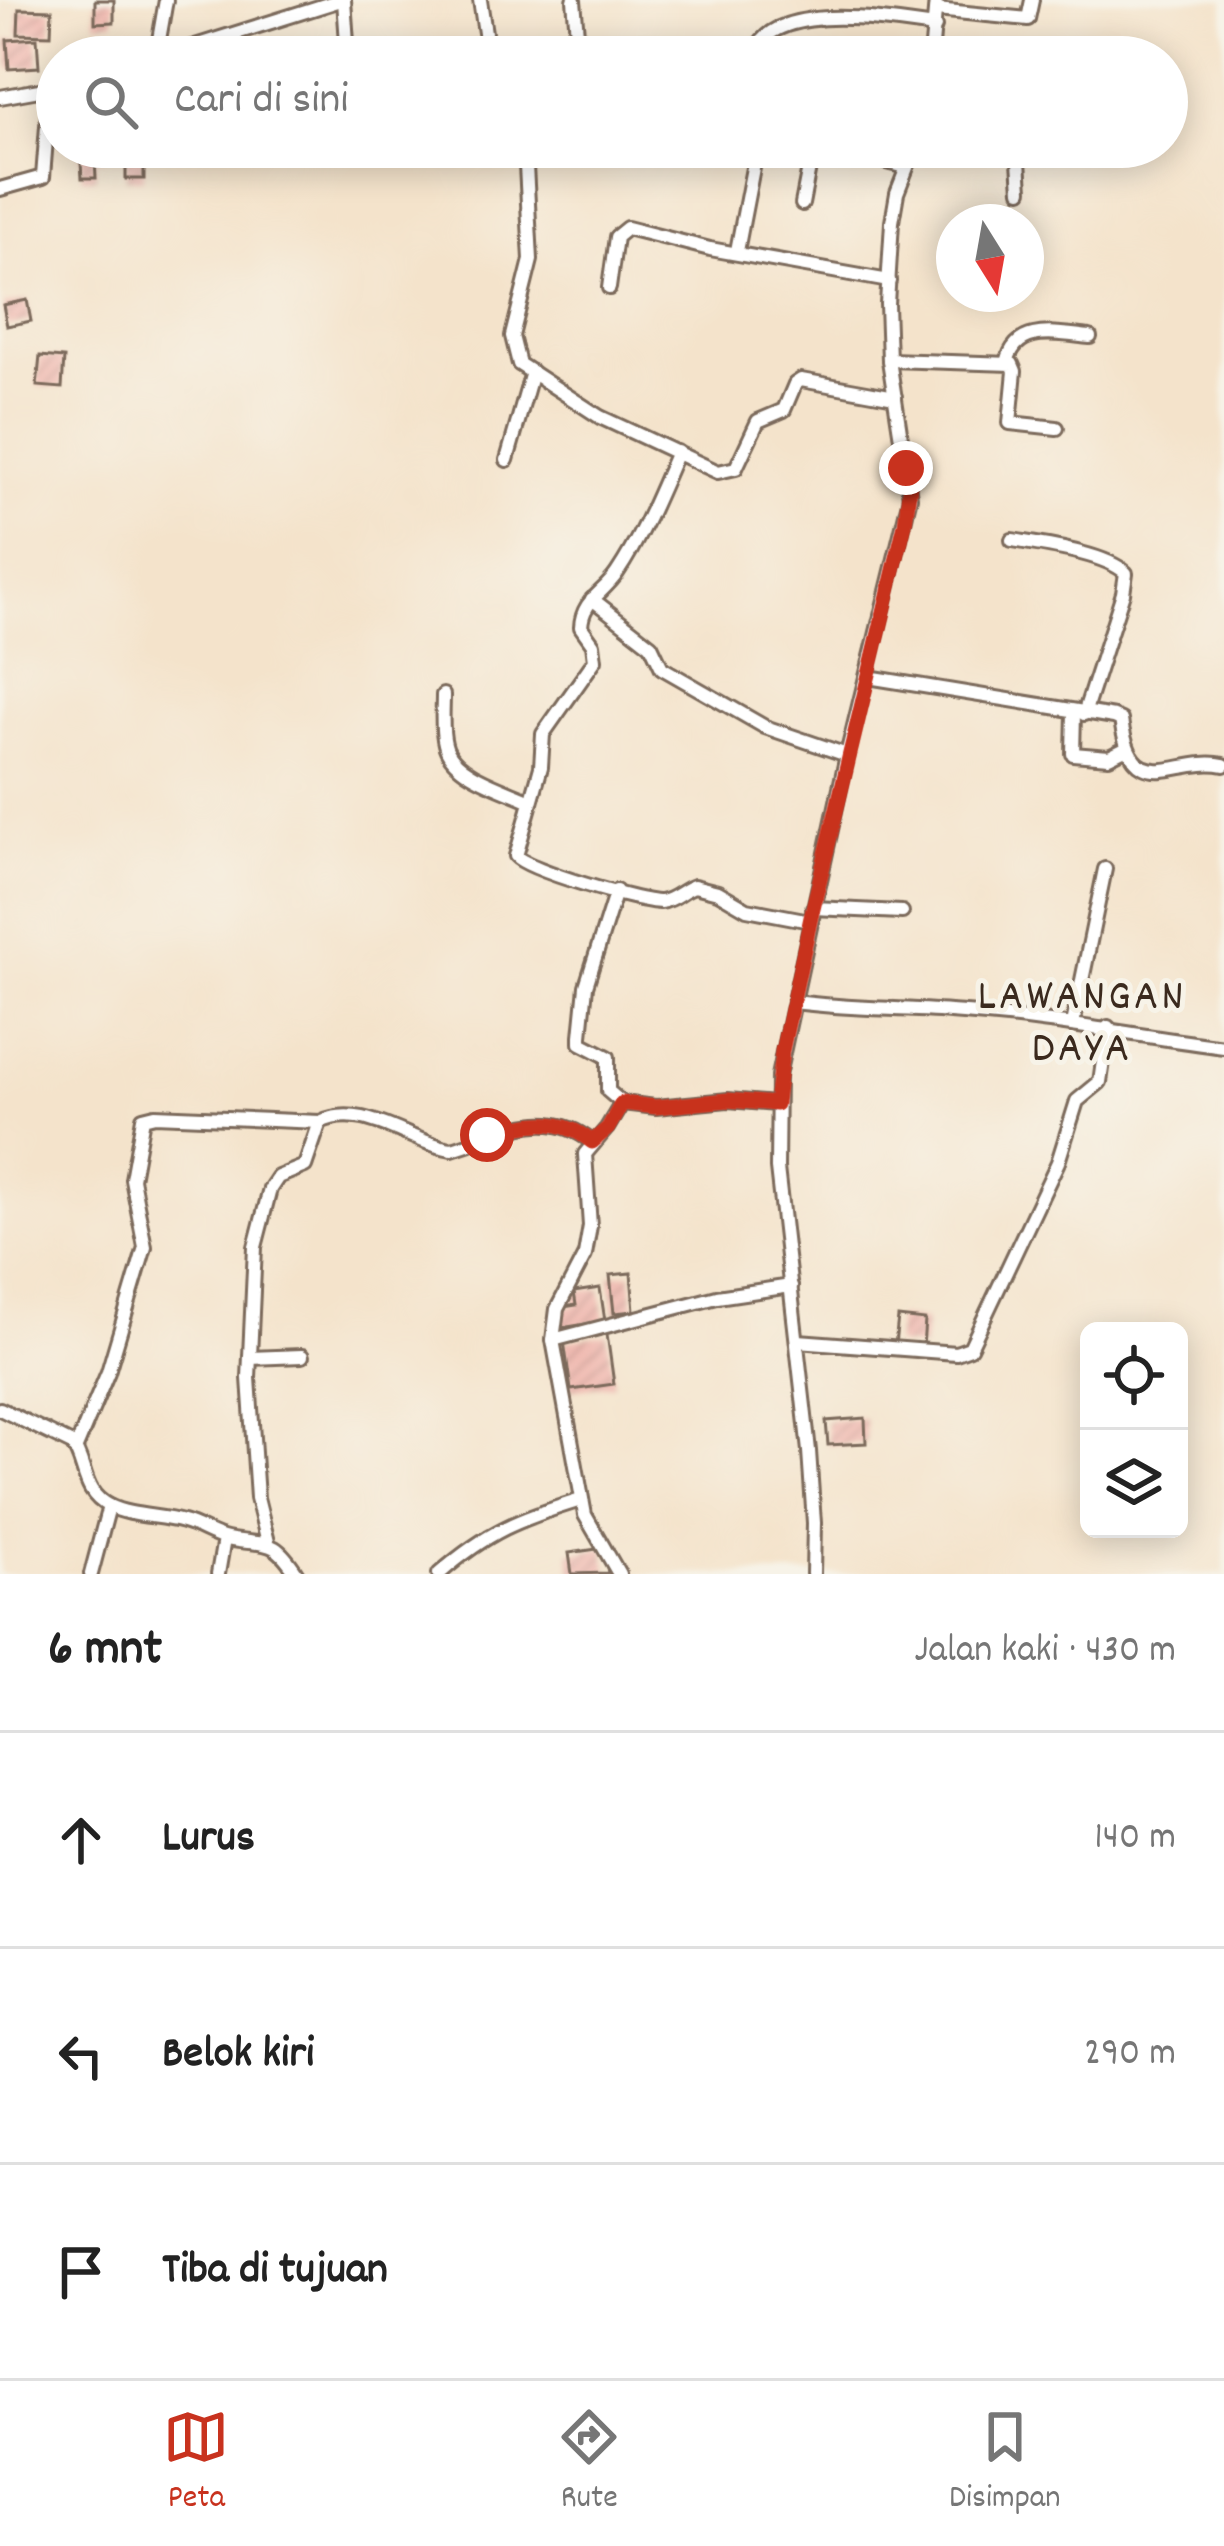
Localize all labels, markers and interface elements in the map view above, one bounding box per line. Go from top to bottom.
search box [36,36,1188,168]
icon: search [78,69,144,135]
text: Cari di sini [174,70,348,134]
north arrow [936,204,1044,312]
route end [879,441,933,495]
district label: LAWANGAN DAYA [977,967,1187,1083]
route start [460,1108,514,1162]
map controls [1080,1322,1188,1538]
button: locate [1080,1322,1188,1430]
button: layers [1080,1430,1188,1538]
text: 6 mnt [48,1616,162,1688]
text: Jalan kaki · 430 m [914,1625,1176,1680]
icon: ahead [48,1807,114,1873]
text: Lurus [162,1808,255,1872]
text: 140 m [1094,1812,1176,1867]
icon: left [48,2023,114,2089]
text: Belok kiri [162,2024,314,2088]
text: 290 m [1084,2028,1176,2083]
icon: arrive [48,2239,114,2305]
text: Tiba di tujuan [162,2240,388,2304]
tab: Peta [163,2404,229,2523]
tab: Rute [556,2404,622,2523]
tab: Disimpan [949,2404,1061,2523]

